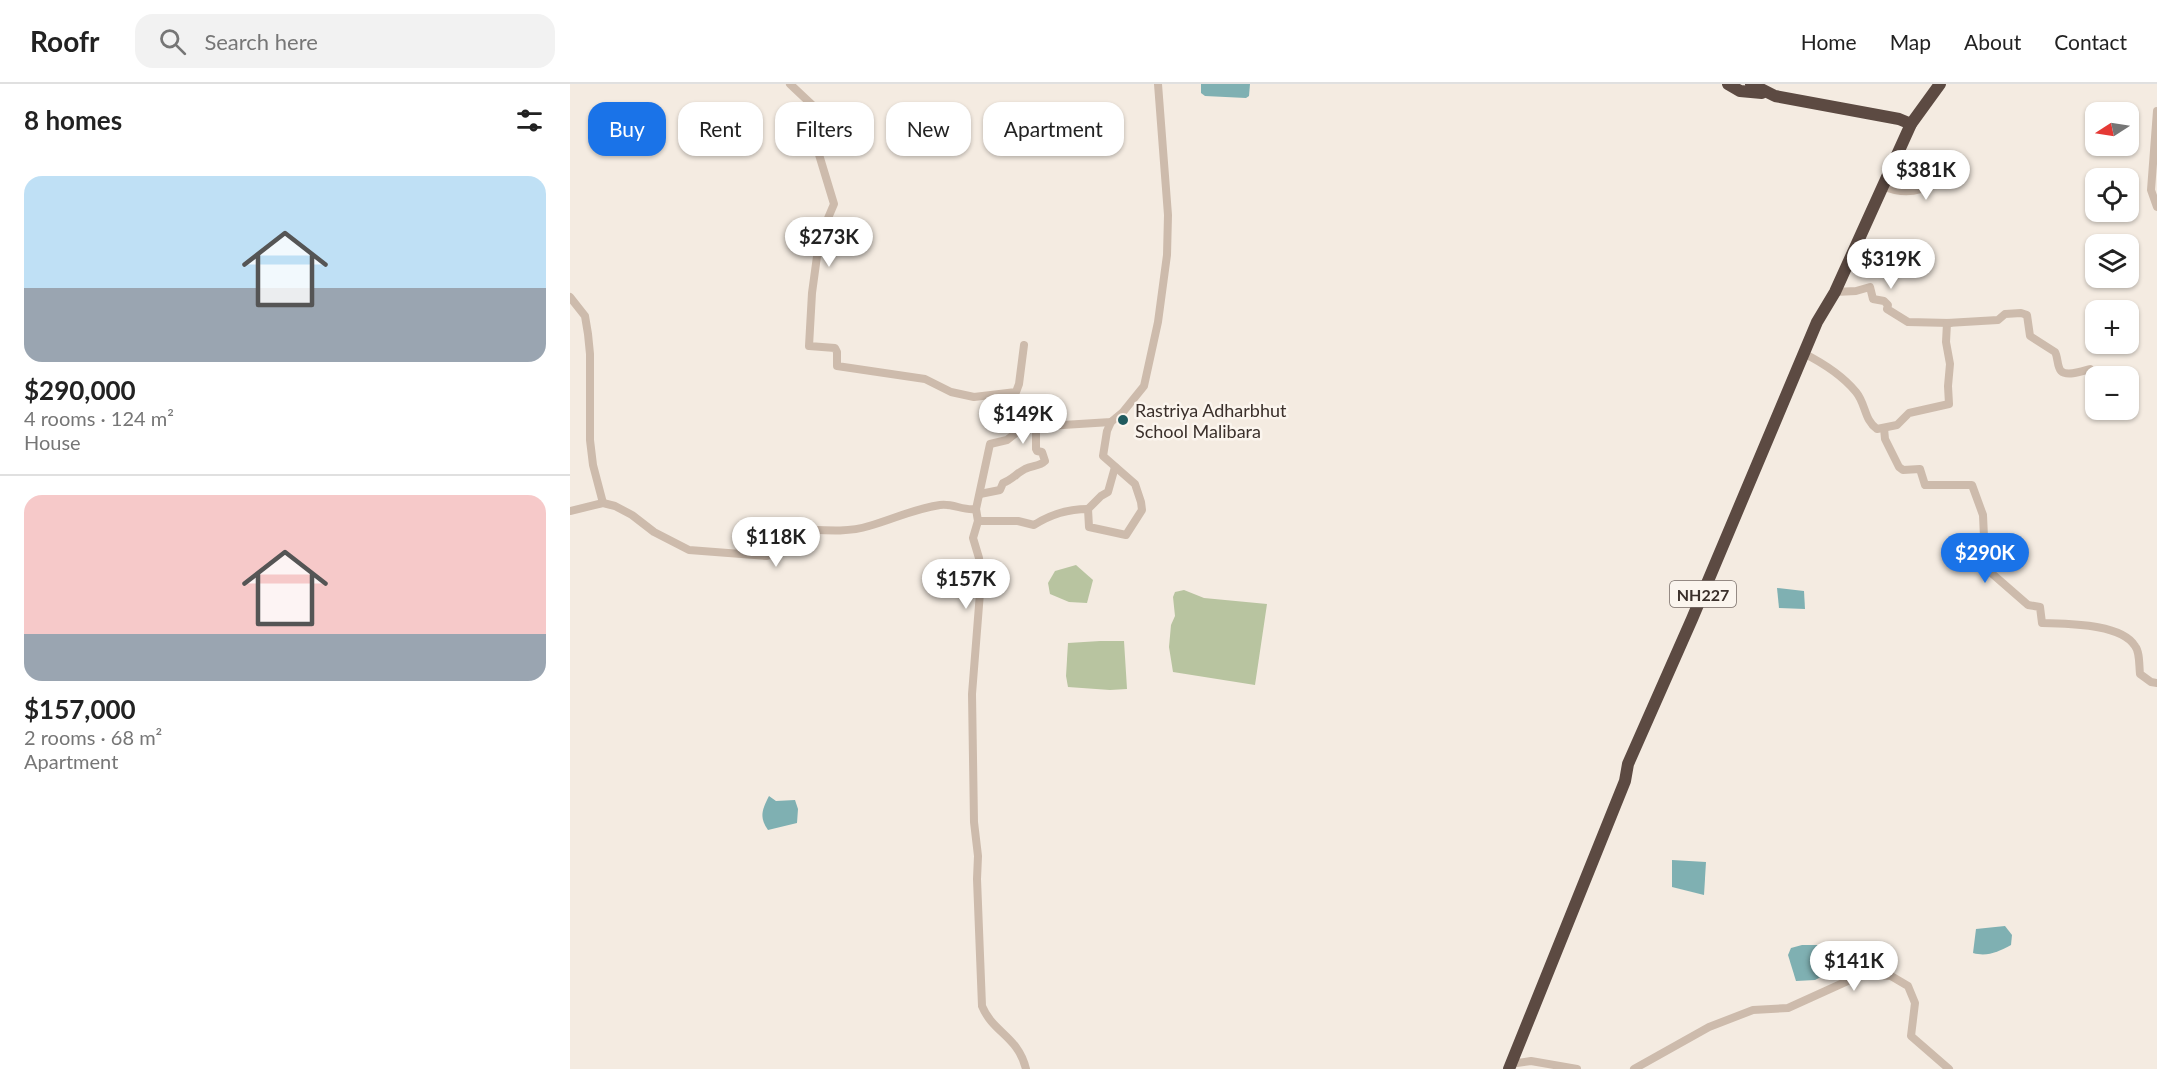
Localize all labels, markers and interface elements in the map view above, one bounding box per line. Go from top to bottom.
search box [135,14,555,68]
text: Roofr [30,24,99,58]
icon: search [156,25,189,58]
text: Search here [204,28,318,55]
text: Home [1801,29,1857,54]
text: Map [1890,29,1931,54]
text: About [1964,29,2021,54]
text: Contact [2054,29,2127,54]
chip: Buy [588,102,666,156]
chip: Rent [678,102,763,156]
chip: Filters [775,102,874,156]
chip: New [886,102,971,156]
chip: Apartment [983,102,1124,156]
north arrow [2085,102,2139,156]
map controls [2085,102,2139,420]
text: 8 homes [24,104,122,136]
icon: filters [513,104,546,137]
pin: $381K [1884,150,1968,201]
text: $381K [1896,157,1956,181]
button: locate [2085,168,2139,222]
icon: home [231,215,339,323]
pin: $273K [787,217,871,268]
text: $273K [799,224,859,248]
button: layers [2085,234,2139,288]
pin: $319K [1849,239,1933,290]
text: $319K [1861,246,1921,270]
button: + [2085,300,2139,354]
button: − [2085,366,2139,420]
text: $290,000 [24,374,136,406]
pin: $149K [981,394,1065,445]
place label: Rastriya Adharbhut School Malibara [1135,399,1287,442]
text: $149K [993,401,1053,425]
text: 4 rooms · 124 m² [24,406,174,430]
marker: Rastriya Adharbhut School Malibara [1116,413,1130,427]
text: House [24,430,81,454]
pin: $118K [734,517,818,568]
text: $118K [746,524,806,548]
pin: $290K [1943,533,2027,584]
icon: home [231,534,339,642]
text: $290K [1955,540,2015,564]
pin: $157K [924,559,1008,610]
text: $157K [936,566,996,590]
road number: NH227 [1670,581,1736,607]
text: $157,000 [24,693,136,725]
text: 2 rooms · 68 m² [24,725,162,749]
text: Apartment [24,749,118,773]
pin: $141K [1812,941,1896,992]
text: $141K [1824,948,1884,972]

